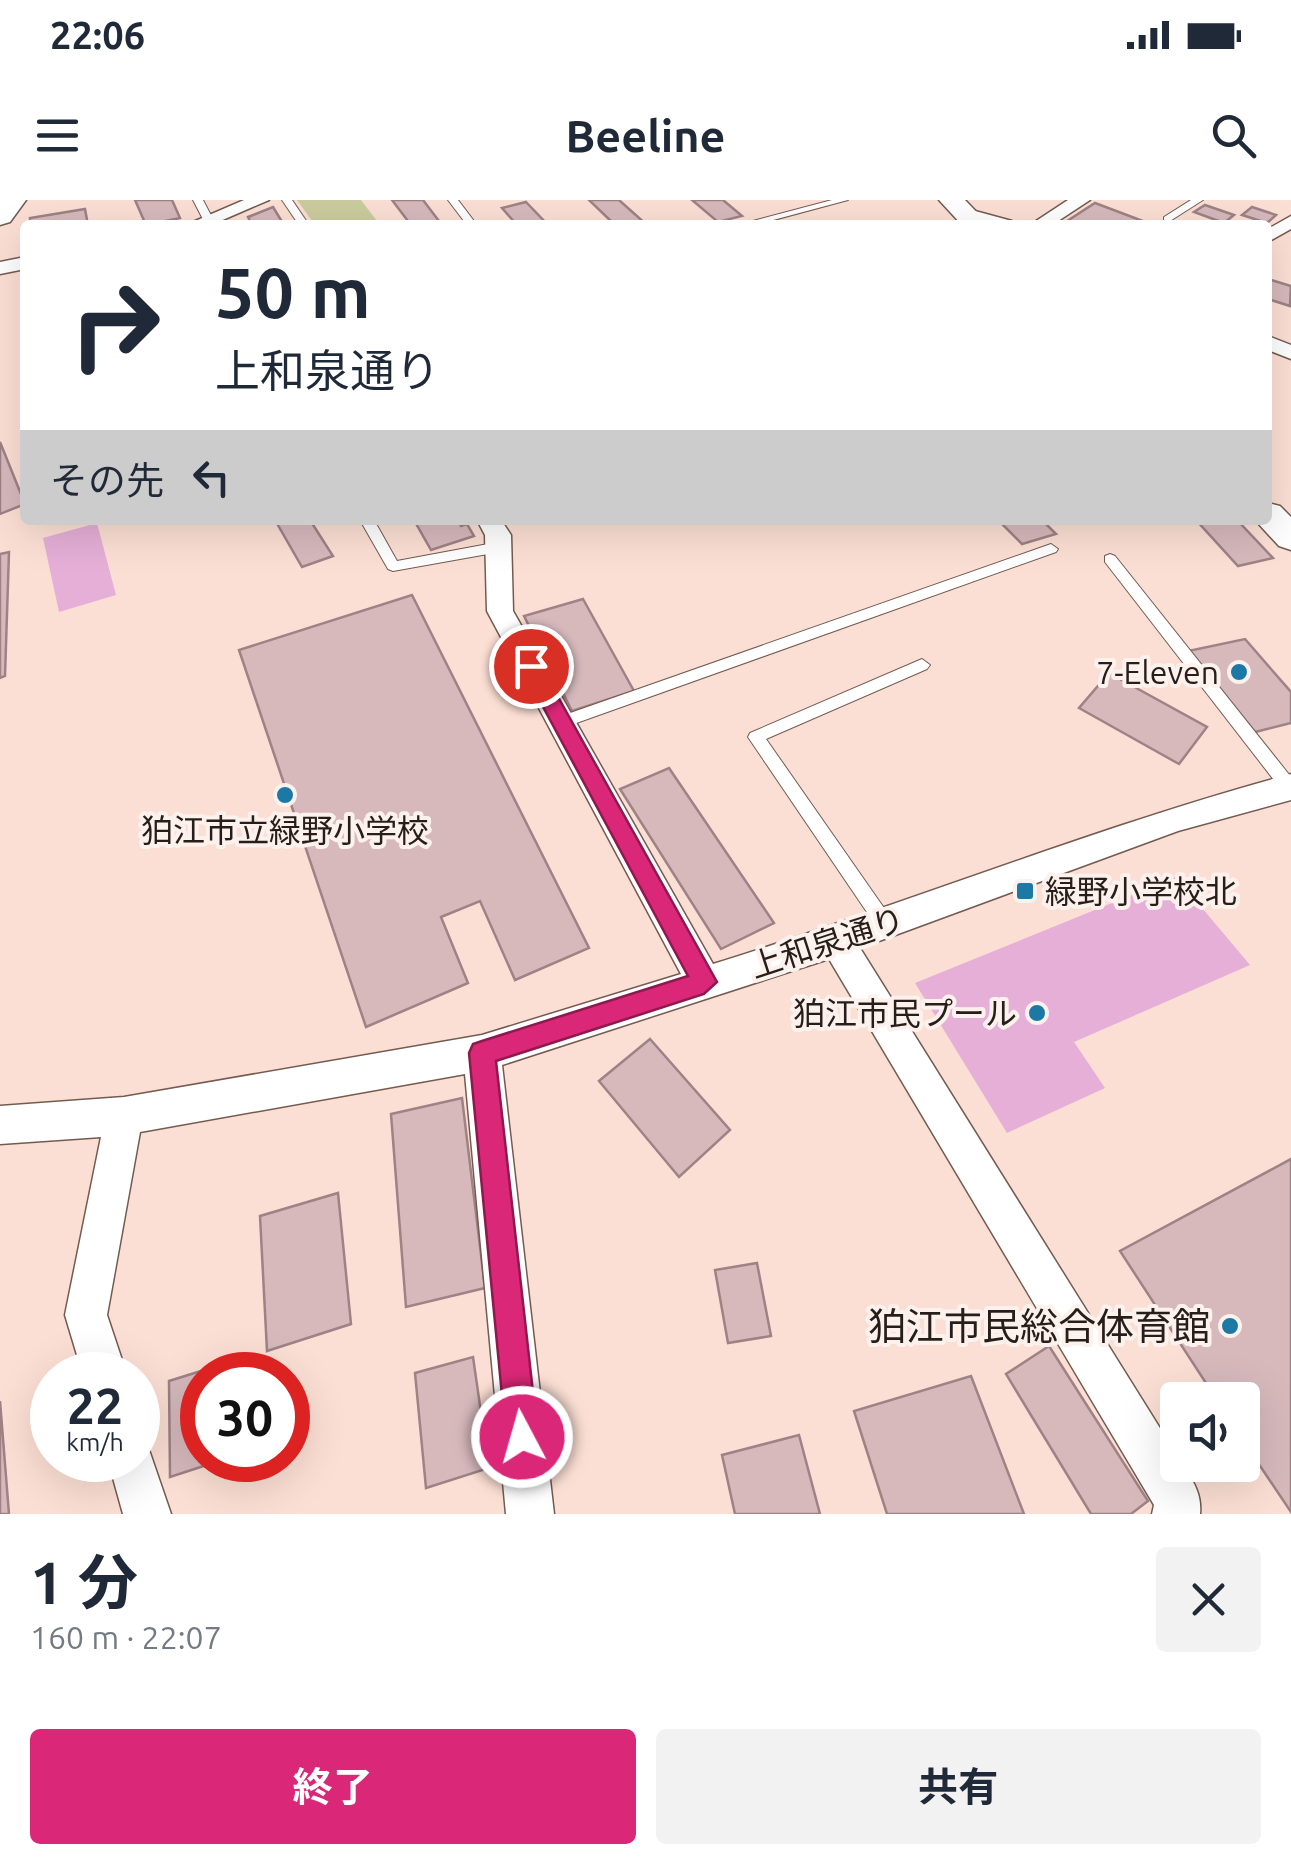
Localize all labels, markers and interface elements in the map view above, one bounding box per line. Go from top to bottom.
text: 22:06 [50,14,145,56]
icon: menu [30,108,85,163]
icon: search [1206,108,1261,163]
text: Beeline [565,110,726,161]
text: 50 m [215,253,371,331]
icon: right [50,260,180,390]
text: 上和泉通り [215,345,440,396]
icon: left [184,450,239,505]
text: その先 [50,459,164,501]
pin [489,624,574,709]
icon: arrive [504,639,559,694]
place label: 7-Eleven [1096,654,1219,690]
marker: 7-Eleven [1228,661,1250,683]
marker: 狛江市立緑野小学校 [274,784,296,806]
place label: 狛江市立緑野小学校 [141,812,429,848]
place label: 緑野小学校北 [1045,873,1237,909]
marker: 緑野小学校北 [1014,880,1036,902]
street label: 上和泉通り [745,900,909,984]
place label: 狛江市民プール [793,995,1017,1031]
marker: 狛江市民プール [1026,1002,1048,1024]
place label: 狛江市民総合体育館 [868,1305,1210,1347]
marker: 狛江市民総合体育館 [1219,1315,1241,1337]
speed limit sign: 30 [180,1352,310,1482]
text: 22 [67,1377,123,1433]
map controls [1160,1382,1260,1482]
button: sound [1160,1382,1260,1482]
position arrow [470,1385,574,1489]
text: km/h [66,1428,124,1456]
button: close [1156,1547,1261,1652]
text: 1 分 [30,1548,138,1615]
text: 160 m · 22:07 [30,1619,222,1655]
button: 終了 [30,1729,636,1844]
button: 共有 [656,1729,1261,1844]

